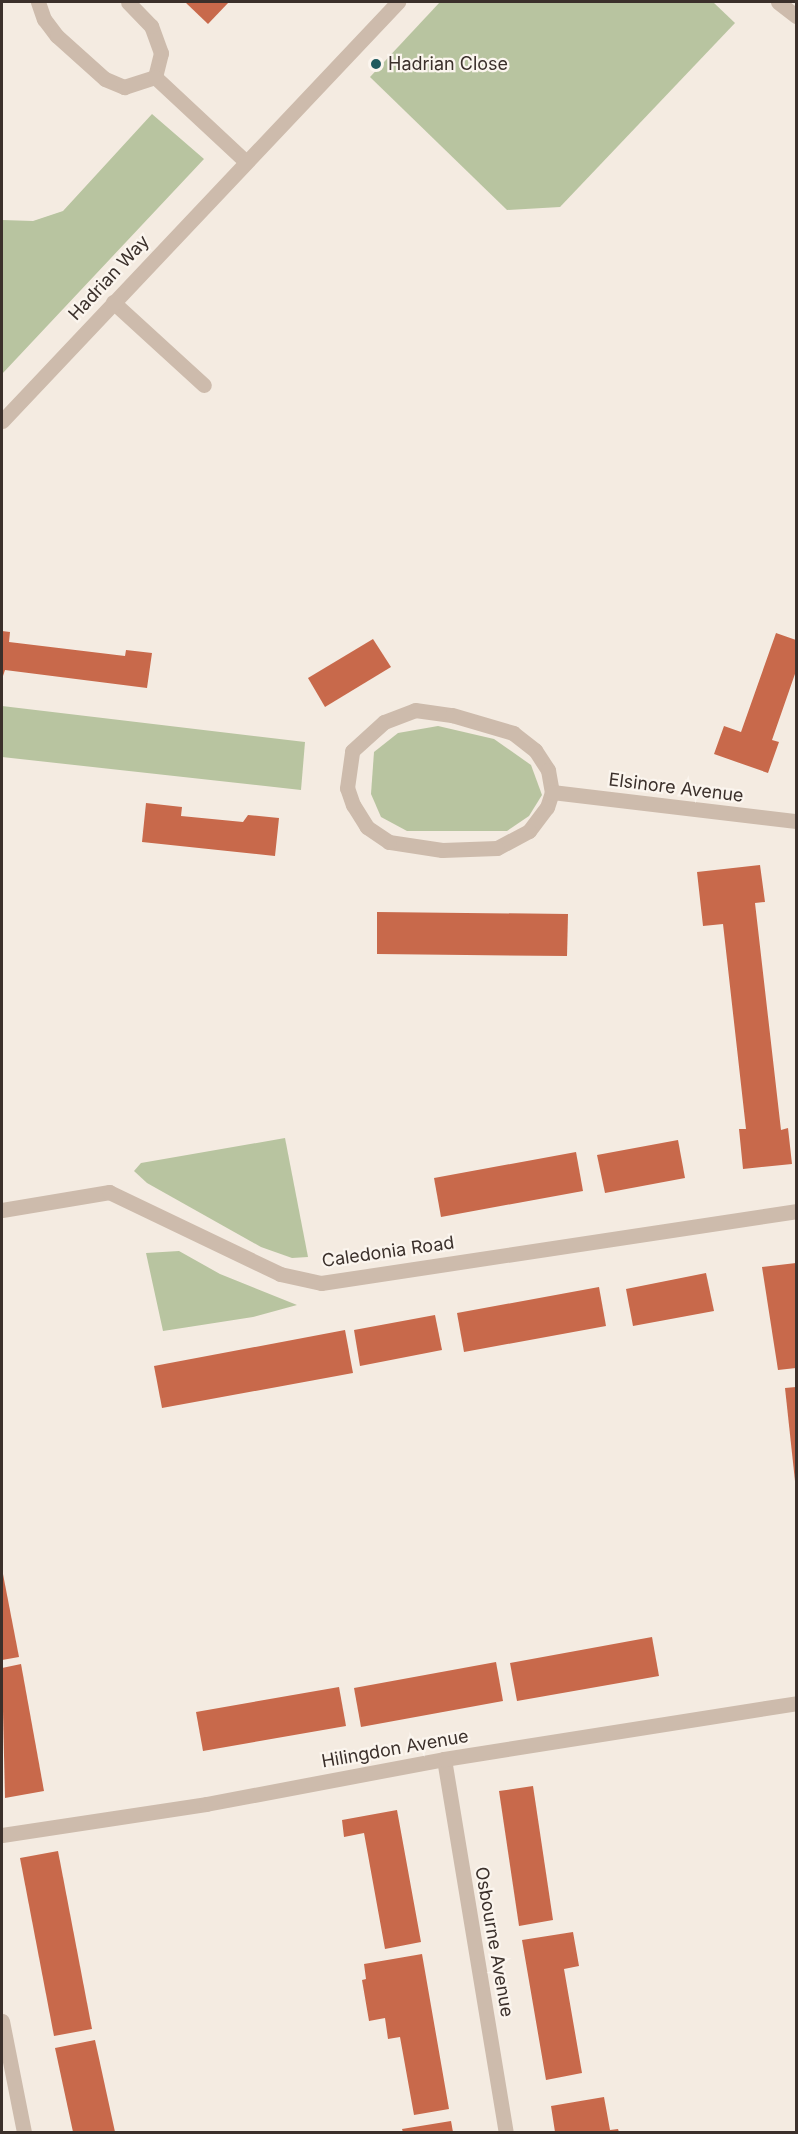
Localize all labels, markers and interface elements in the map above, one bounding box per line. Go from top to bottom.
place label: Hadrian Close [388,53,508,75]
marker: Hadrian Close [369,57,383,71]
street label: Hadrian Way [64,231,154,325]
street label: Elsinore Avenue [607,769,745,807]
street label: Caledonia Road [320,1232,456,1272]
street label: Hilingdon Avenue [320,1725,470,1773]
street label: Osbourne Avenue [470,1865,518,2019]

